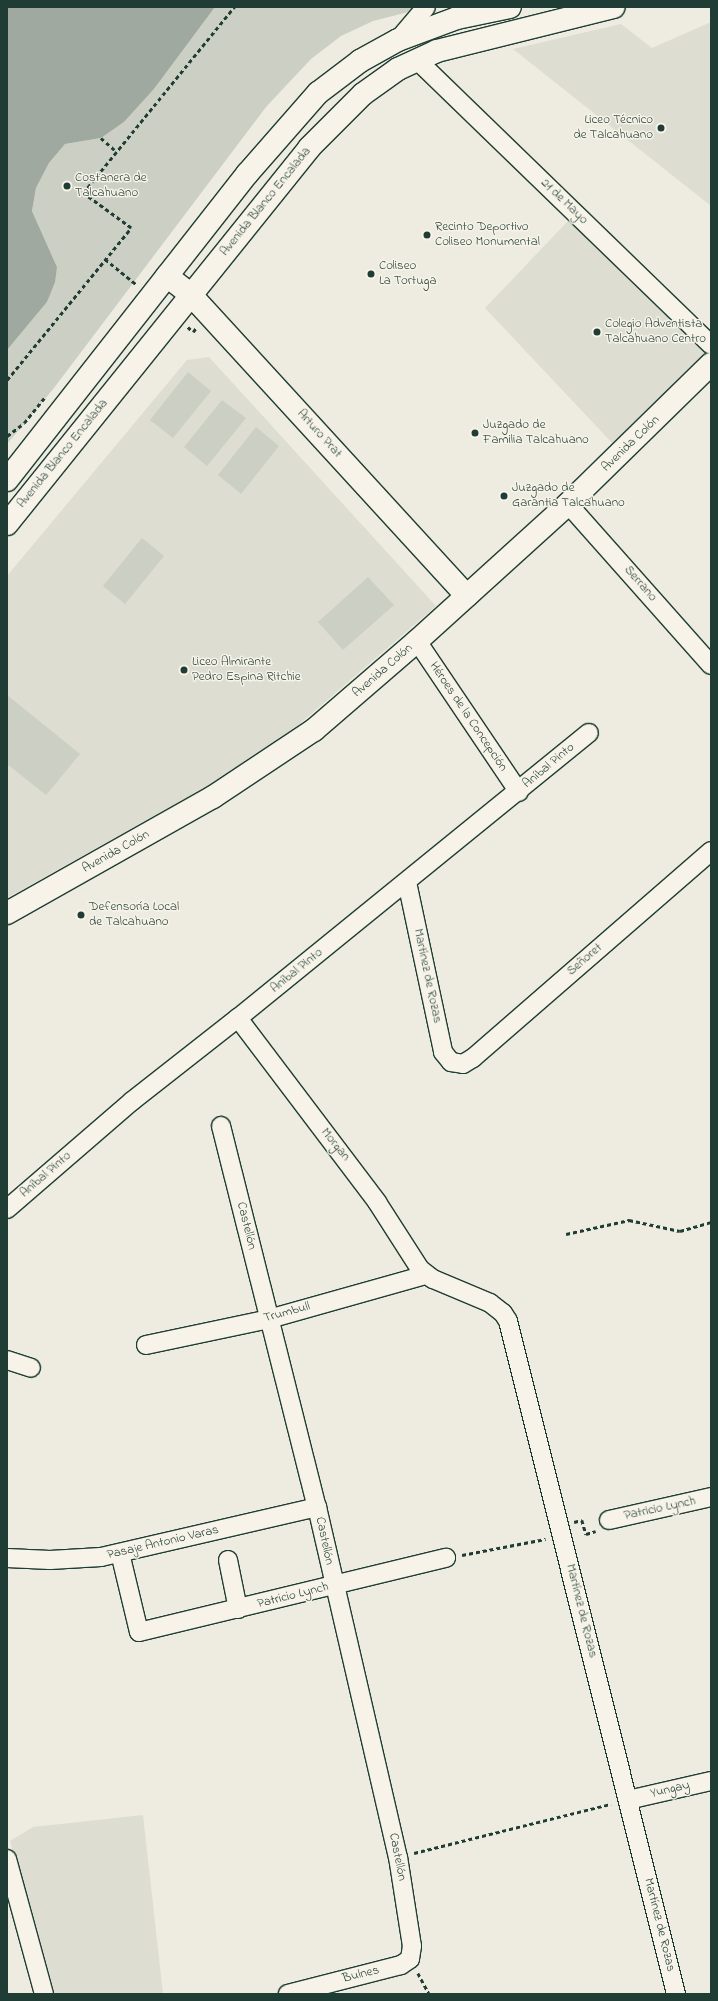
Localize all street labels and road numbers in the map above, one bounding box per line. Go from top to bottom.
street label: Avenida Blanco Encalada [217,144,315,260]
street label: 21 de Mayo [537,176,591,228]
street label: Avenida Blanco Encalada [14,396,112,512]
street label: Arturo Prat [293,406,345,462]
street label: Avenida Colón [599,413,663,475]
street label: Serrano [620,563,660,605]
street label: Avenida Colón [350,641,416,701]
street label: Héroes de la Concepción [425,659,511,775]
street label: Aníbal Pinto [520,740,578,792]
street label: Avenida Colón [80,827,152,877]
street label: Martínez de Rozas [409,927,445,1025]
street label: Señoret [564,940,606,980]
street label: Aníbal Pinto [268,945,326,997]
street label: Morgan [317,1125,353,1165]
street label: Aníbal Pinto [17,1149,75,1201]
street label: Castellón [233,1201,259,1251]
street label: Trumbull [262,1299,312,1327]
street label: Patricio Lynch [623,1494,697,1524]
street label: Castellón [311,1516,337,1566]
street label: Pasaje Antonio Varas [106,1523,220,1563]
street label: Martínez de Rozas [562,1563,600,1659]
street label: Patricio Lynch [256,1580,330,1612]
street label: Yungay [649,1778,691,1802]
street label: Castellón [385,1832,409,1882]
street label: Martínez de Rozas [640,1877,678,1973]
street label: Bulnes [341,1963,381,1987]

